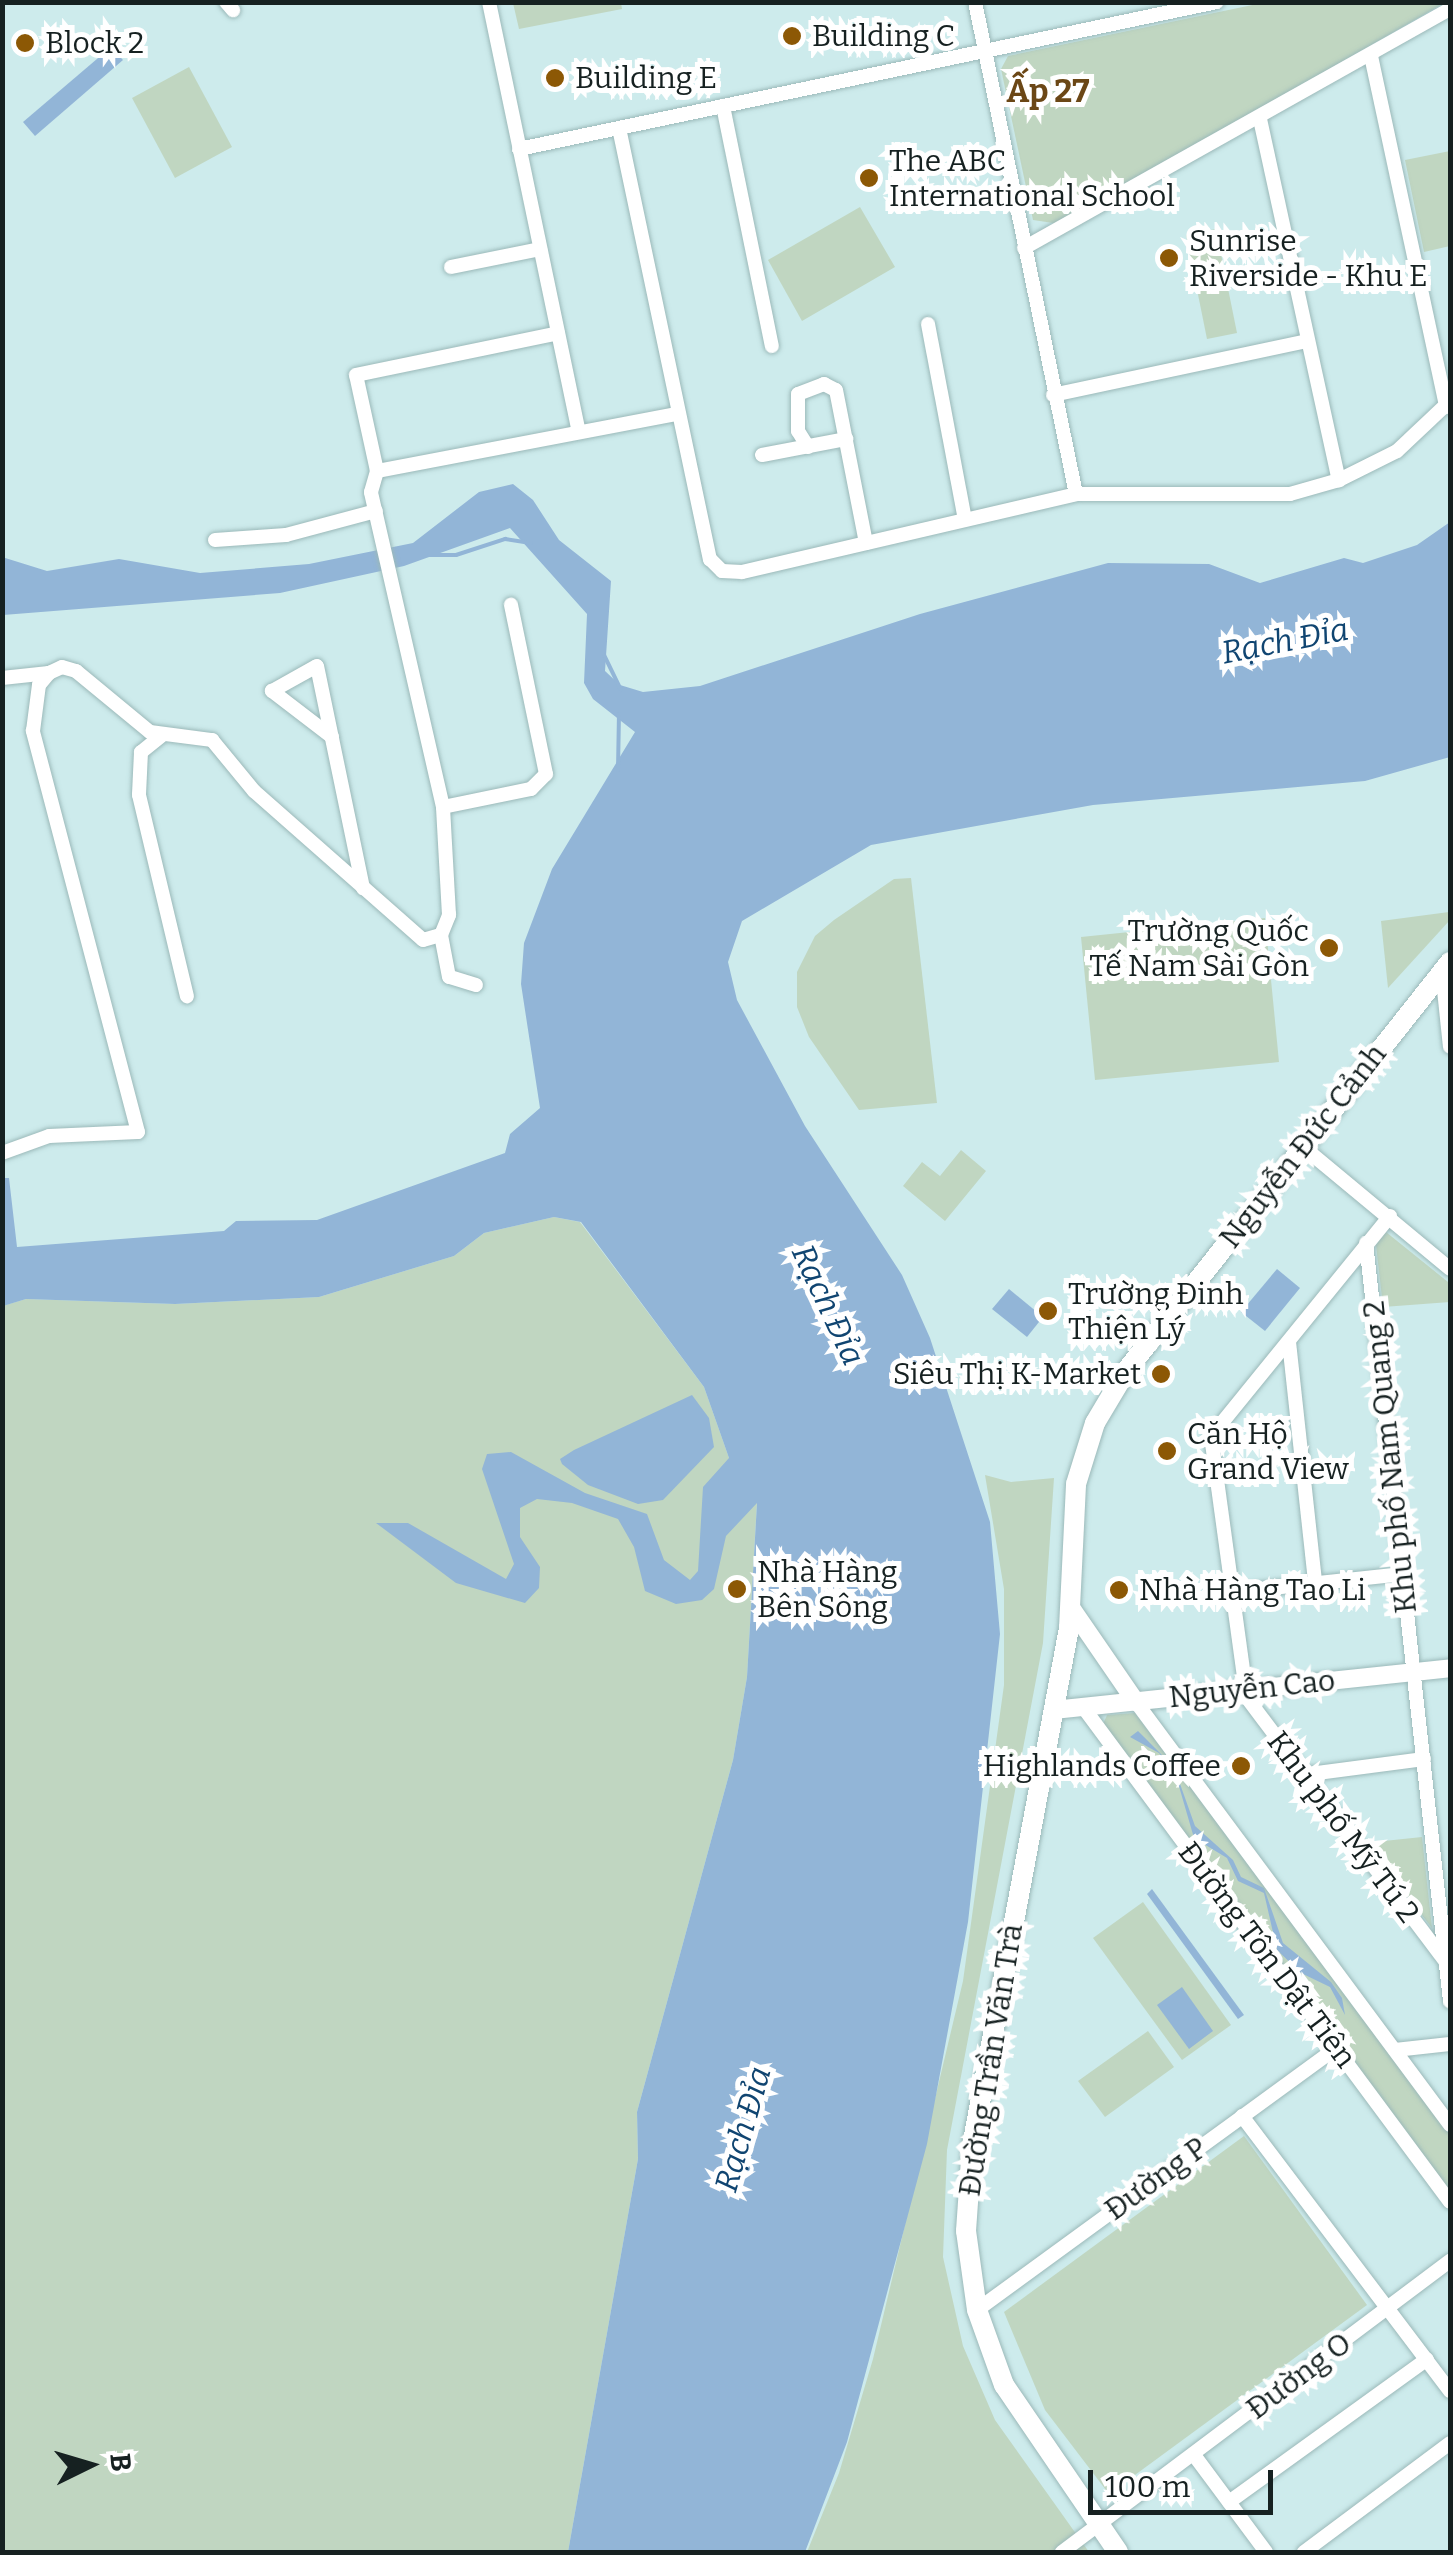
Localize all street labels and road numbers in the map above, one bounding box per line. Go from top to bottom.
street label: Nguyễn Đức Cảnh [1212,1037,1394,1255]
street label: Khu phố Nam Quang 2 [1356,1299,1424,1615]
street label: Nguyễn Cao [1167,1662,1337,1716]
street label: Khu phố Mỹ Tú 2 [1259,1724,1427,1930]
street label: Đường Tôn Dật Tiên [1170,1835,1364,2075]
street label: Đường Trần Văn Trà [952,1921,1030,2199]
street label: Đường P [1098,2130,1214,2228]
street label: Đường O [1240,2325,1358,2427]

